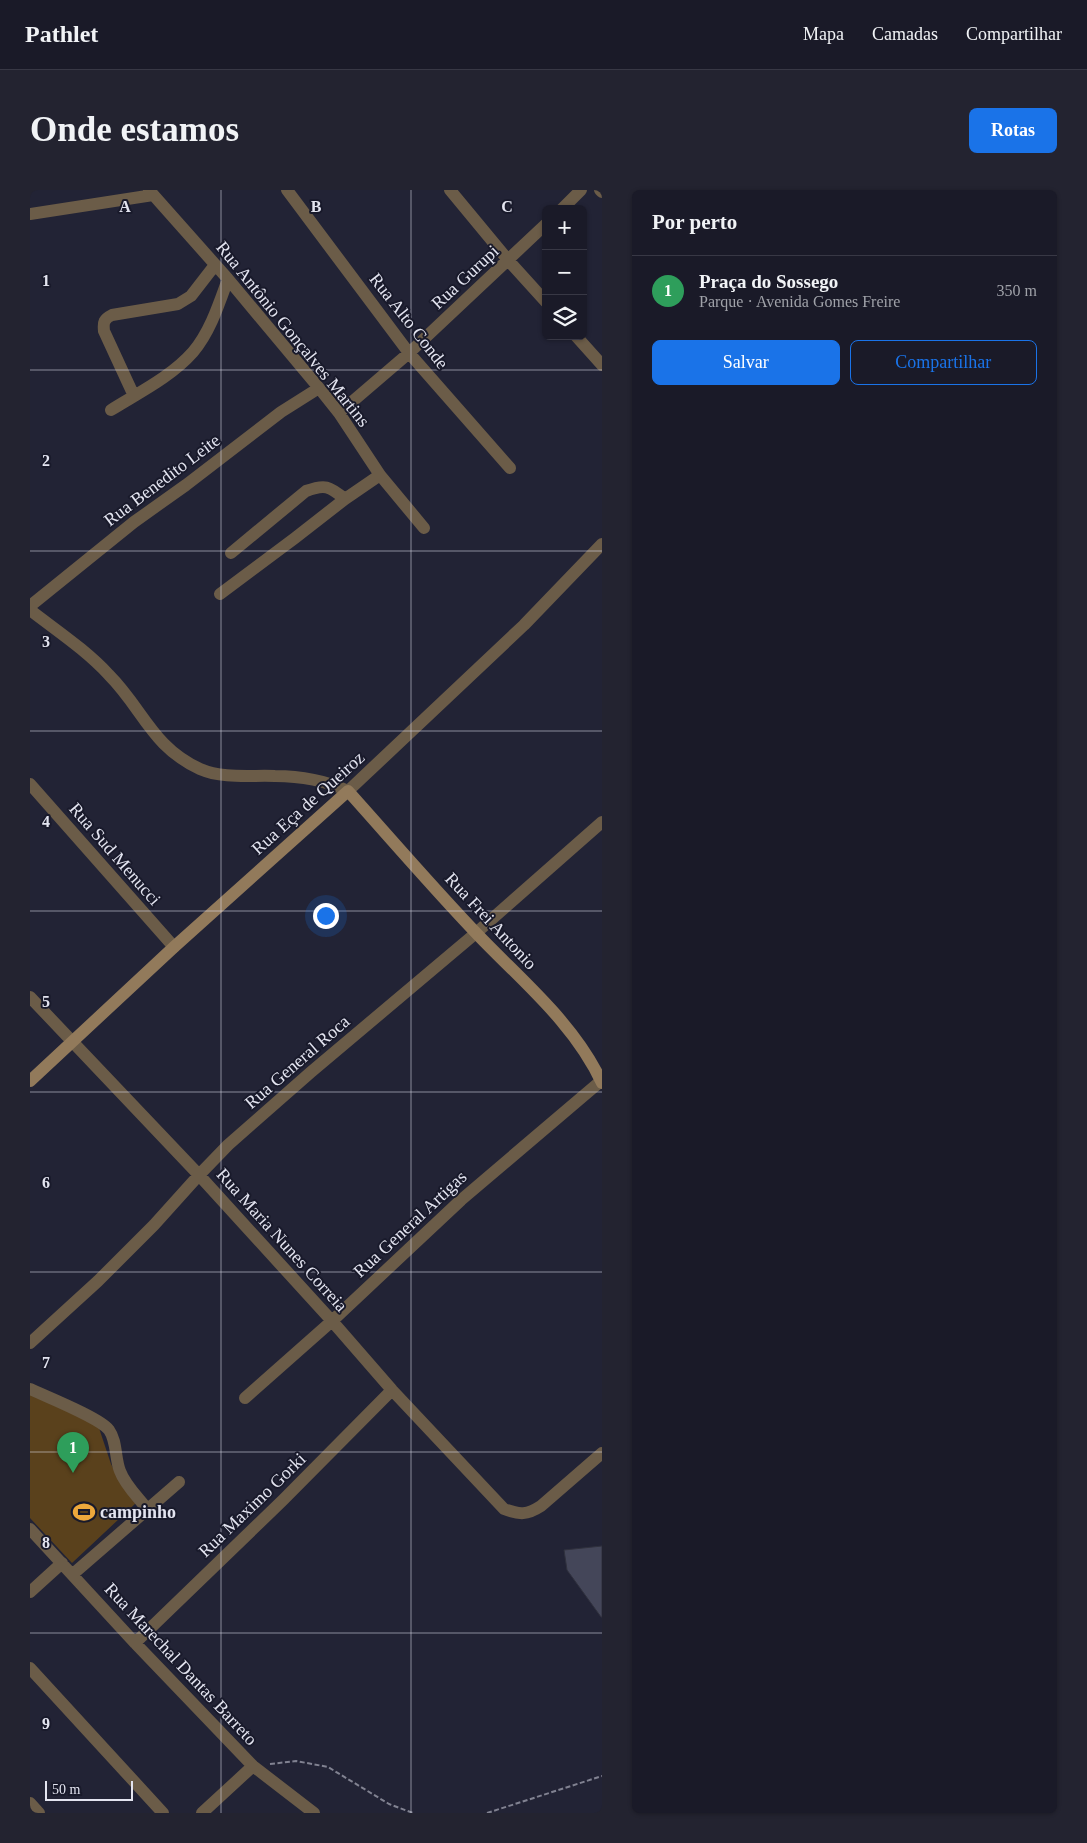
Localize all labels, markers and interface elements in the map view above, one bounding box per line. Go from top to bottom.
text: Pathlet [25,21,98,47]
text: Mapa [803,24,844,44]
text: Camadas [872,24,938,44]
text: Compartilhar [966,24,1062,44]
button: Rotas [969,108,1057,153]
text: Onde estamos [30,110,239,149]
text: A [119,198,131,215]
text: B [311,198,322,215]
text: C [501,198,513,215]
map controls [542,205,587,340]
button: + [542,205,587,250]
text: Por perto [652,210,737,234]
street label: Rua Antônio Gonçalves Martins [212,237,374,431]
street label: Rua Gurupi [427,241,503,313]
button: − [542,250,587,295]
street label: Rua Alto Conde [365,269,453,373]
text: Praça do Sossego [699,271,838,292]
text: 1 [42,272,50,289]
text: 1 [664,282,672,299]
text: 350 m [997,282,1037,299]
text: Parque · Avenida Gomes Freire [699,293,900,310]
button: layers [542,295,587,340]
button: Salvar [652,340,840,385]
button: Compartilhar [850,340,1037,385]
street label: Rua Benedito Leite [100,430,224,530]
text: 2 [42,452,50,469]
text: 3 [42,633,50,650]
street label: Rua Eça de Queiroz [248,747,368,859]
street label: Rua Sud Menucci [65,799,165,909]
text: 4 [42,813,50,830]
street label: Rua Frei Antonio [441,868,541,974]
your location [313,903,339,929]
text: 5 [42,993,50,1010]
street label: Rua General Roca [241,1011,353,1113]
street label: Rua Maria Nunes Correia [213,1164,351,1316]
street label: Rua General Artigas [349,1167,471,1281]
text: 6 [42,1174,50,1191]
text: 7 [42,1354,50,1371]
pin: 1 [57,1432,89,1473]
street label: Rua Maximo Gorki [194,1449,310,1561]
sports icon: campinho [71,1499,97,1525]
place label: campinho [100,1502,176,1522]
text: 8 [42,1534,50,1551]
street label: Rua Marechal Dantas Barreto [101,1579,261,1749]
text: 9 [42,1715,50,1732]
scale bar [45,1778,132,1801]
text: 50 m [52,1782,80,1797]

